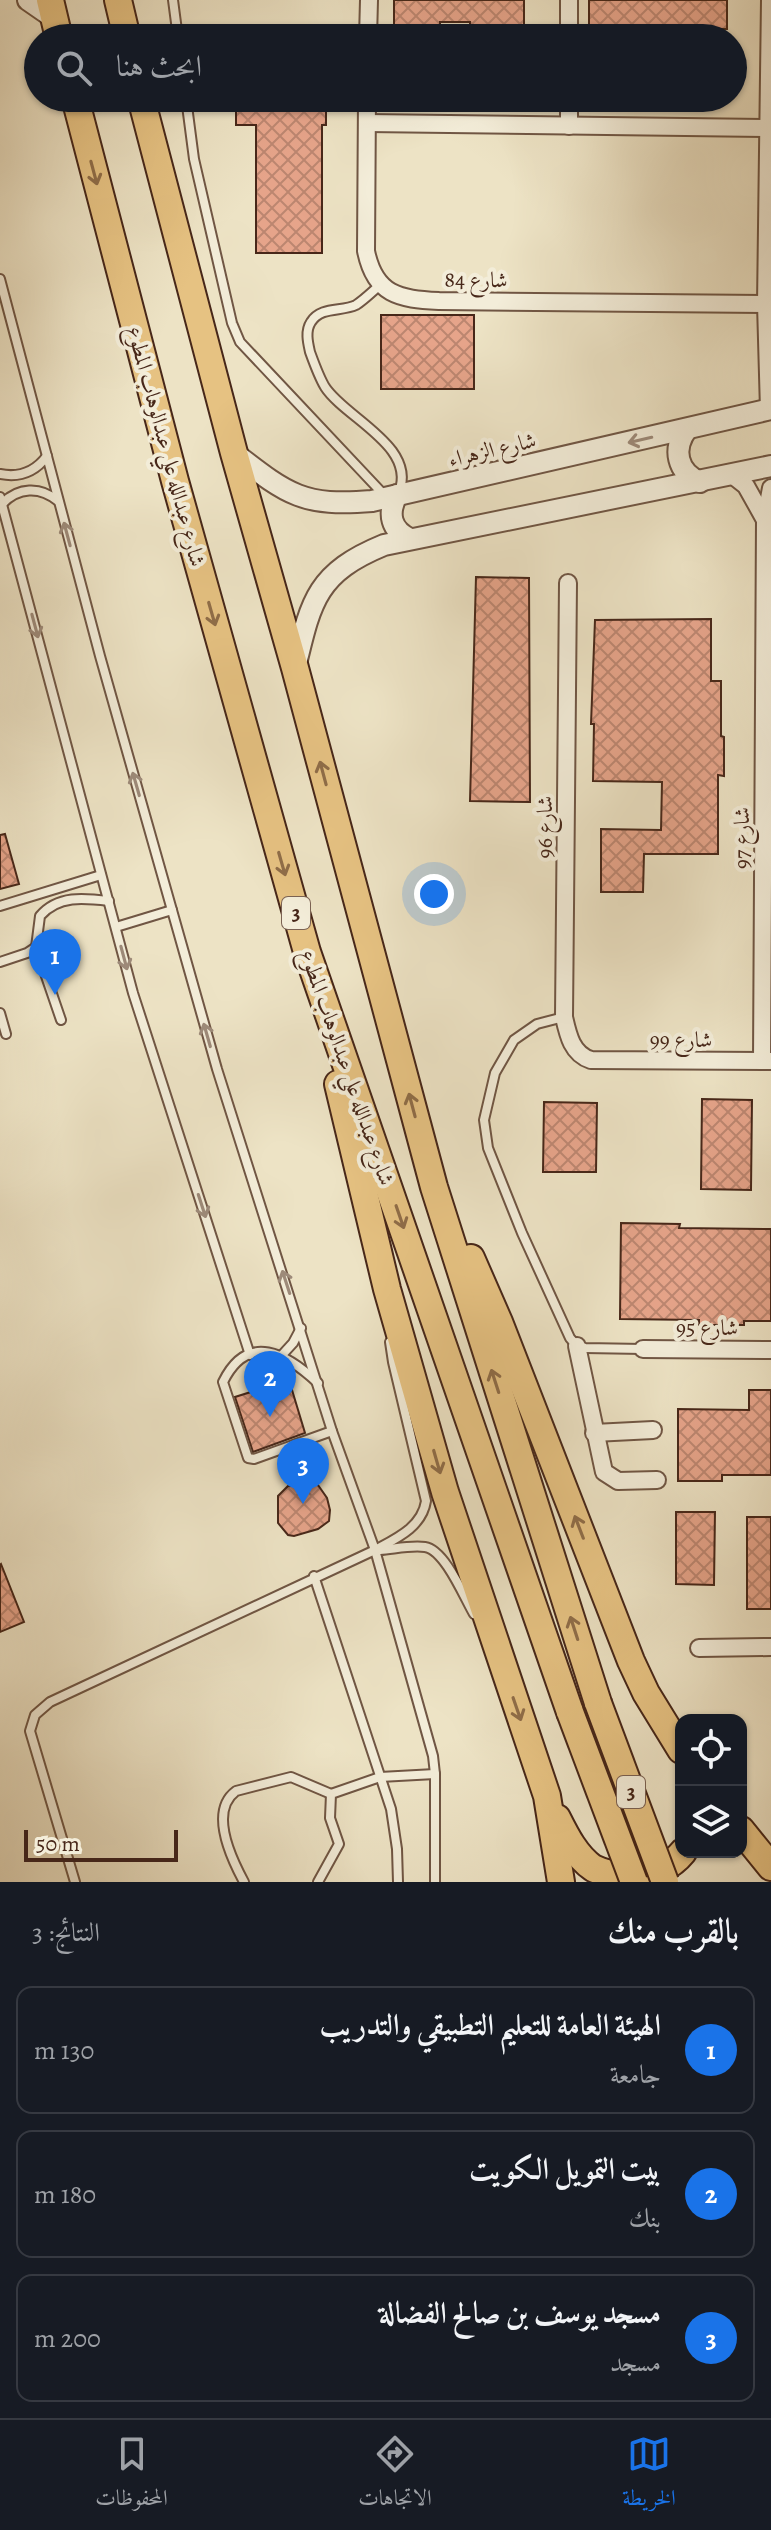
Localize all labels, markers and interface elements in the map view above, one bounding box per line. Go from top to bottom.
search box [24,24,747,112]
icon: search [52,46,96,90]
text: ابحث هنا [116,46,202,86]
one-way arrow [88,160,103,186]
street label: شارع 84 [444,264,508,299]
street label: شارع عبدالله علي عبدالوهاب المطوع [114,323,213,571]
street label: شارع الزهراء [445,425,540,478]
one-way arrow [628,433,654,448]
one-way arrow [59,521,74,547]
one-way arrow [205,600,220,626]
one-way arrow [28,613,43,639]
one-way arrow [314,760,329,786]
one-way arrow [128,772,143,798]
street label: شارع 96 [530,796,563,858]
street label: شارع 97 [727,807,760,869]
one-way arrow [275,851,290,877]
your location [414,874,454,914]
road number: 3 [282,897,310,929]
pin: 1 [29,929,81,995]
one-way arrow [117,945,132,971]
street label: شارع عبدالله علي عبدالوهاب المطوع [287,945,402,1191]
one-way arrow [199,1022,214,1048]
street label: شارع 99 [650,1025,712,1058]
one-way arrow [403,1092,418,1118]
one-way arrow [195,1193,210,1219]
one-way arrow [394,1204,409,1229]
one-way arrow [277,1270,292,1295]
street label: شارع 95 [676,1313,738,1346]
pin: 2 [244,1351,296,1417]
one-way arrow [487,1368,502,1394]
pin: 3 [277,1438,329,1504]
one-way arrow [430,1448,445,1474]
one-way arrow [571,1515,585,1540]
one-way arrow [566,1616,581,1642]
one-way arrow [511,1696,525,1721]
map controls [675,1714,747,1858]
button: locate [675,1714,747,1786]
road number: 3 [617,1776,645,1808]
button: layers [675,1786,747,1858]
scale bar [24,1826,178,1862]
text: 50 m [36,1829,80,1859]
text: بالقرب منك [607,1907,739,1954]
text: النتائج: 3 [32,1915,100,1950]
text: الهيئة العامة للتعليم التطبيقي والتدريب [320,2005,661,2045]
text: 130 m [34,2033,94,2068]
text: 1 [706,2033,716,2068]
text: جامعة [610,2057,661,2092]
text: بيت التمويل الكويت [469,2149,661,2189]
text: 180 m [34,2177,96,2212]
text: 2 [705,2177,717,2212]
text: بنك [629,2201,661,2236]
text: مسجد يوسف بن صالح الفضالة [379,2293,661,2333]
text: 200 m [34,2321,101,2356]
text: 3 [705,2321,717,2356]
text: مسجد [610,2345,661,2380]
tab: المحفوظات [95,2432,168,2519]
tab: الاتجاهات [358,2432,432,2519]
tab: الخريطة [622,2432,676,2519]

